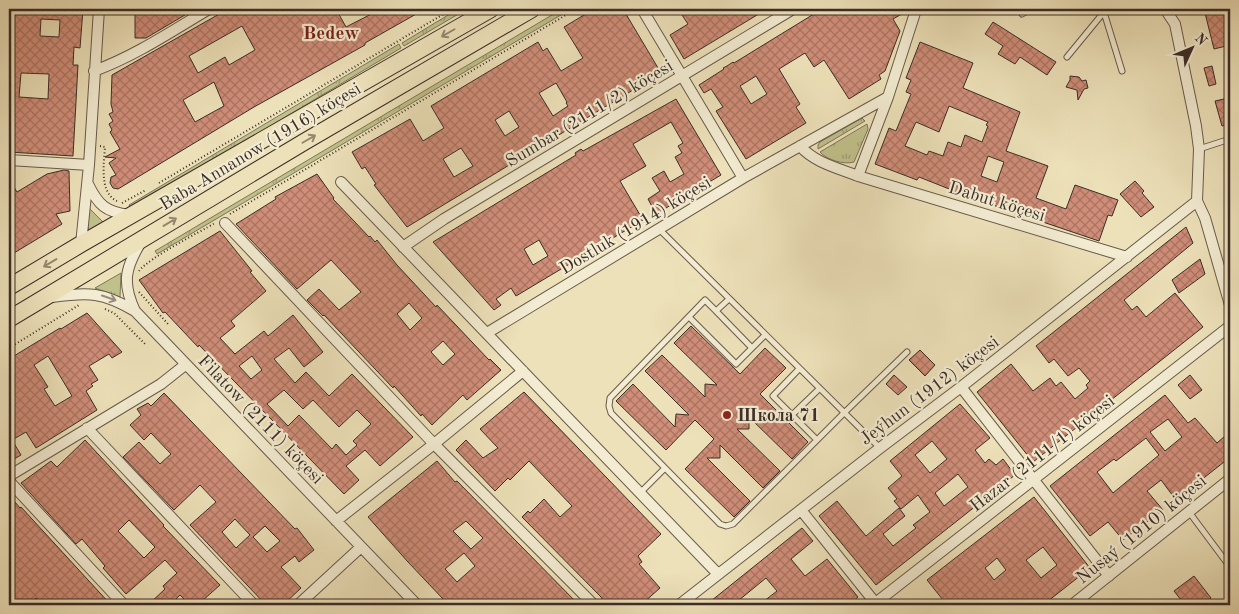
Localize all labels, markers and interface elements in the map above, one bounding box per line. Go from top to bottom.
north arrow [1166,22,1216,72]
district label: Bedew [303,25,359,44]
one-way arrow [441,28,456,38]
text: N [1192,31,1210,49]
street label: Sumbar (2111/2) köçesi [502,56,676,171]
street label: Baba Annanow (1916) köçesi [156,79,364,214]
one-way arrow [302,133,316,143]
street label: Dostluk (1914) köçesi [556,173,714,278]
street label: Dabut köçesi [946,179,1047,225]
one-way arrow [163,217,177,227]
one-way arrow [43,258,57,268]
one-way arrow [101,294,116,303]
street label: Jeýhun (1912) köçesi [856,332,1003,449]
street label: Filatow (2111) köçesi [194,351,327,488]
street label: Hazar (2111/1) köçesi [966,391,1118,516]
place label: Школа 71 [737,407,820,425]
marker: Школа 71 [721,409,733,421]
street label: Nusaý (1910) köçesi [1073,471,1210,588]

